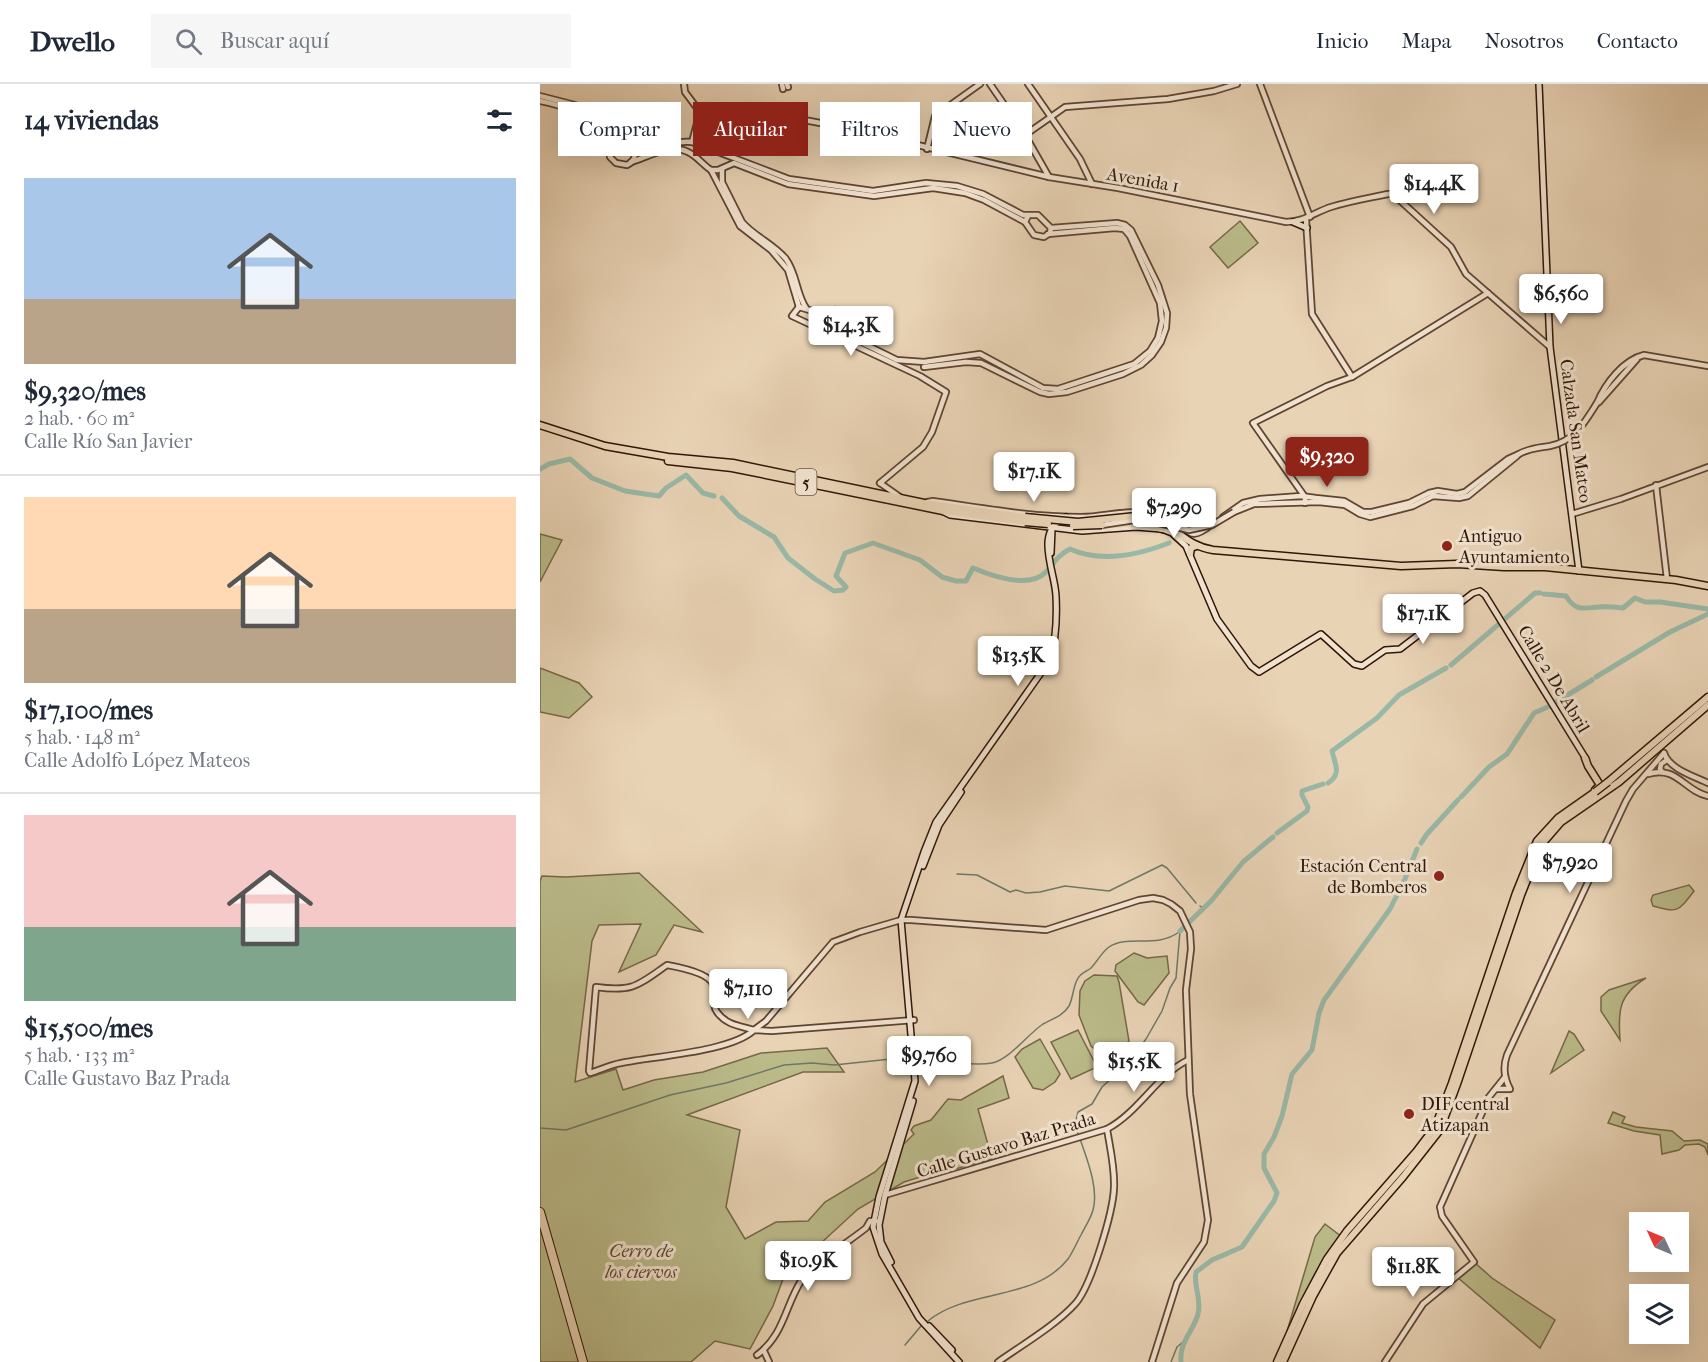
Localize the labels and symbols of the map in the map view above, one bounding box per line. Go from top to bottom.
street label: Avenida 1 [1104,164,1181,197]
pin: $14.4K [1385,164,1483,215]
pin: $6,560 [1512,274,1610,325]
pin: $14.3K [802,306,900,357]
street label: Calzada San Mateo [1555,358,1596,504]
pin: $9,320 [1278,437,1376,488]
pin: $17.1K [985,452,1083,503]
road number: 5 [796,469,816,495]
pin: $7,290 [1125,488,1223,539]
place label: Antiguo Ayuntamiento [1458,526,1570,568]
marker: Antiguo Ayuntamiento [1440,539,1454,553]
pin: $17.1K [1374,594,1472,645]
street label: Calle 2 De Abril [1513,622,1594,737]
pin: $13.5K [969,636,1067,687]
pin: $7,920 [1521,843,1619,894]
place label: Estación Central de Bomberos [1299,856,1427,898]
marker: Estación Central de Bomberos [1432,869,1446,883]
pin: $7,110 [699,969,797,1020]
pin: $9,760 [880,1036,978,1087]
pin: $15.5K [1085,1042,1183,1093]
place label: DIF central Atizapan [1420,1094,1510,1136]
marker: DIF central Atizapan [1402,1107,1416,1121]
street label: Calle Gustavo Baz Prada [914,1108,1099,1183]
north arrow [1629,1212,1689,1272]
park label: Cerro de los ciervos [604,1241,677,1283]
pin: $10.9K [759,1241,857,1292]
pin: $11.8K [1364,1247,1462,1298]

